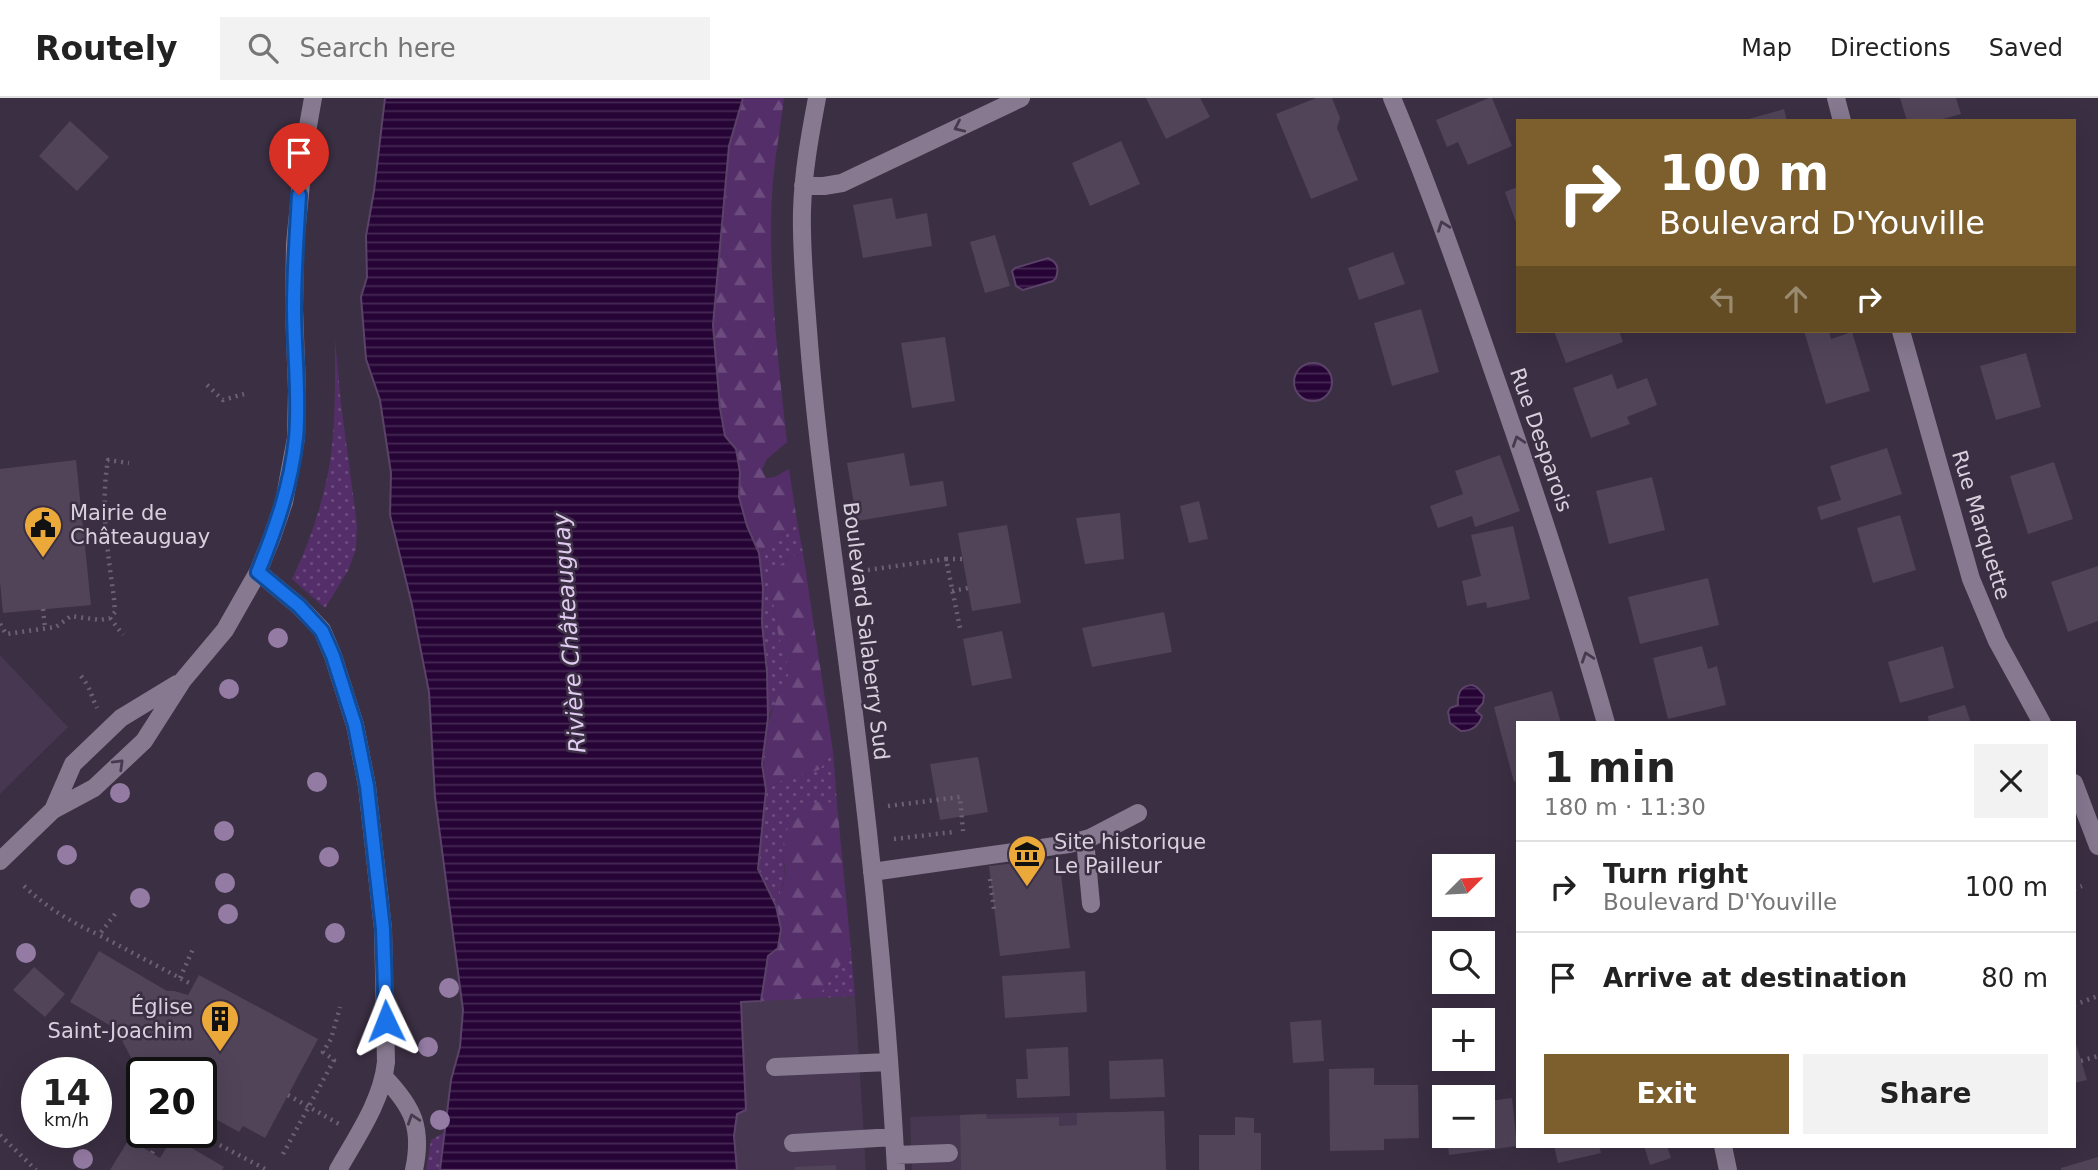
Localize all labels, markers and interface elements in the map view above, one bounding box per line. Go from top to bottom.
search box [220,17,710,80]
text: Routely [35,29,178,68]
icon: search [244,29,282,67]
text: Search here [300,33,456,63]
text: Map [1741,34,1792,62]
text: Directions [1830,34,1951,62]
text: Saved [1989,34,2063,62]
one-way arrow [954,119,966,133]
pin [269,123,329,195]
icon: arrive [280,134,318,172]
text: 100 m [1659,145,1829,202]
icon: right [1544,147,1635,238]
text: Boulevard D'Youville [1659,204,1985,242]
one-way arrow [1437,220,1451,232]
icon: left [1704,280,1742,318]
icon: ahead [1777,280,1815,318]
icon: right [1850,280,1888,318]
street label: Rue Desparois [1505,365,1577,515]
one-way arrow [1512,435,1526,447]
street label: Rue Marquette [1947,447,2015,603]
street label: Boulevard Salaberry Sud [838,500,894,762]
place label: Mairie de Châteauguay [70,501,210,549]
public building icon: Mairie de Châteauguay [22,504,64,559]
water label: Rivière Châteauguay [548,512,590,754]
one-way arrow [1581,652,1595,664]
text: 1 min [1544,743,1676,792]
button: close [1974,744,2048,818]
one-way arrow [111,760,124,773]
text: 180 m · 11:30 [1544,794,1706,820]
place label: Site historique Le Pailleur [1054,830,1206,878]
museum icon: Site historique Le Pailleur [1006,833,1048,888]
north arrow [1432,854,1494,917]
map controls [1432,854,1495,1148]
text: Turn right [1603,859,1748,889]
icon: right [1544,868,1582,906]
text: 100 m [1965,872,2048,902]
text: Boulevard D'Youville [1603,889,1837,915]
button: search [1432,931,1495,994]
icon: arrive [1544,959,1582,997]
text: Arrive at destination [1603,963,1907,993]
text: 80 m [1981,963,2048,993]
position arrow [349,984,423,1058]
place label: Église Saint-Joachim [48,994,193,1043]
building icon: Église Saint-Joachim [199,998,241,1053]
button: + [1432,1008,1495,1071]
button: Exit [1544,1054,1789,1134]
button: Share [1803,1054,2048,1134]
speed limit sign: 20 [126,1057,217,1148]
text: 14 [42,1073,91,1113]
button: − [1432,1085,1495,1148]
text: km/h [44,1109,89,1130]
one-way arrow [407,1113,421,1126]

